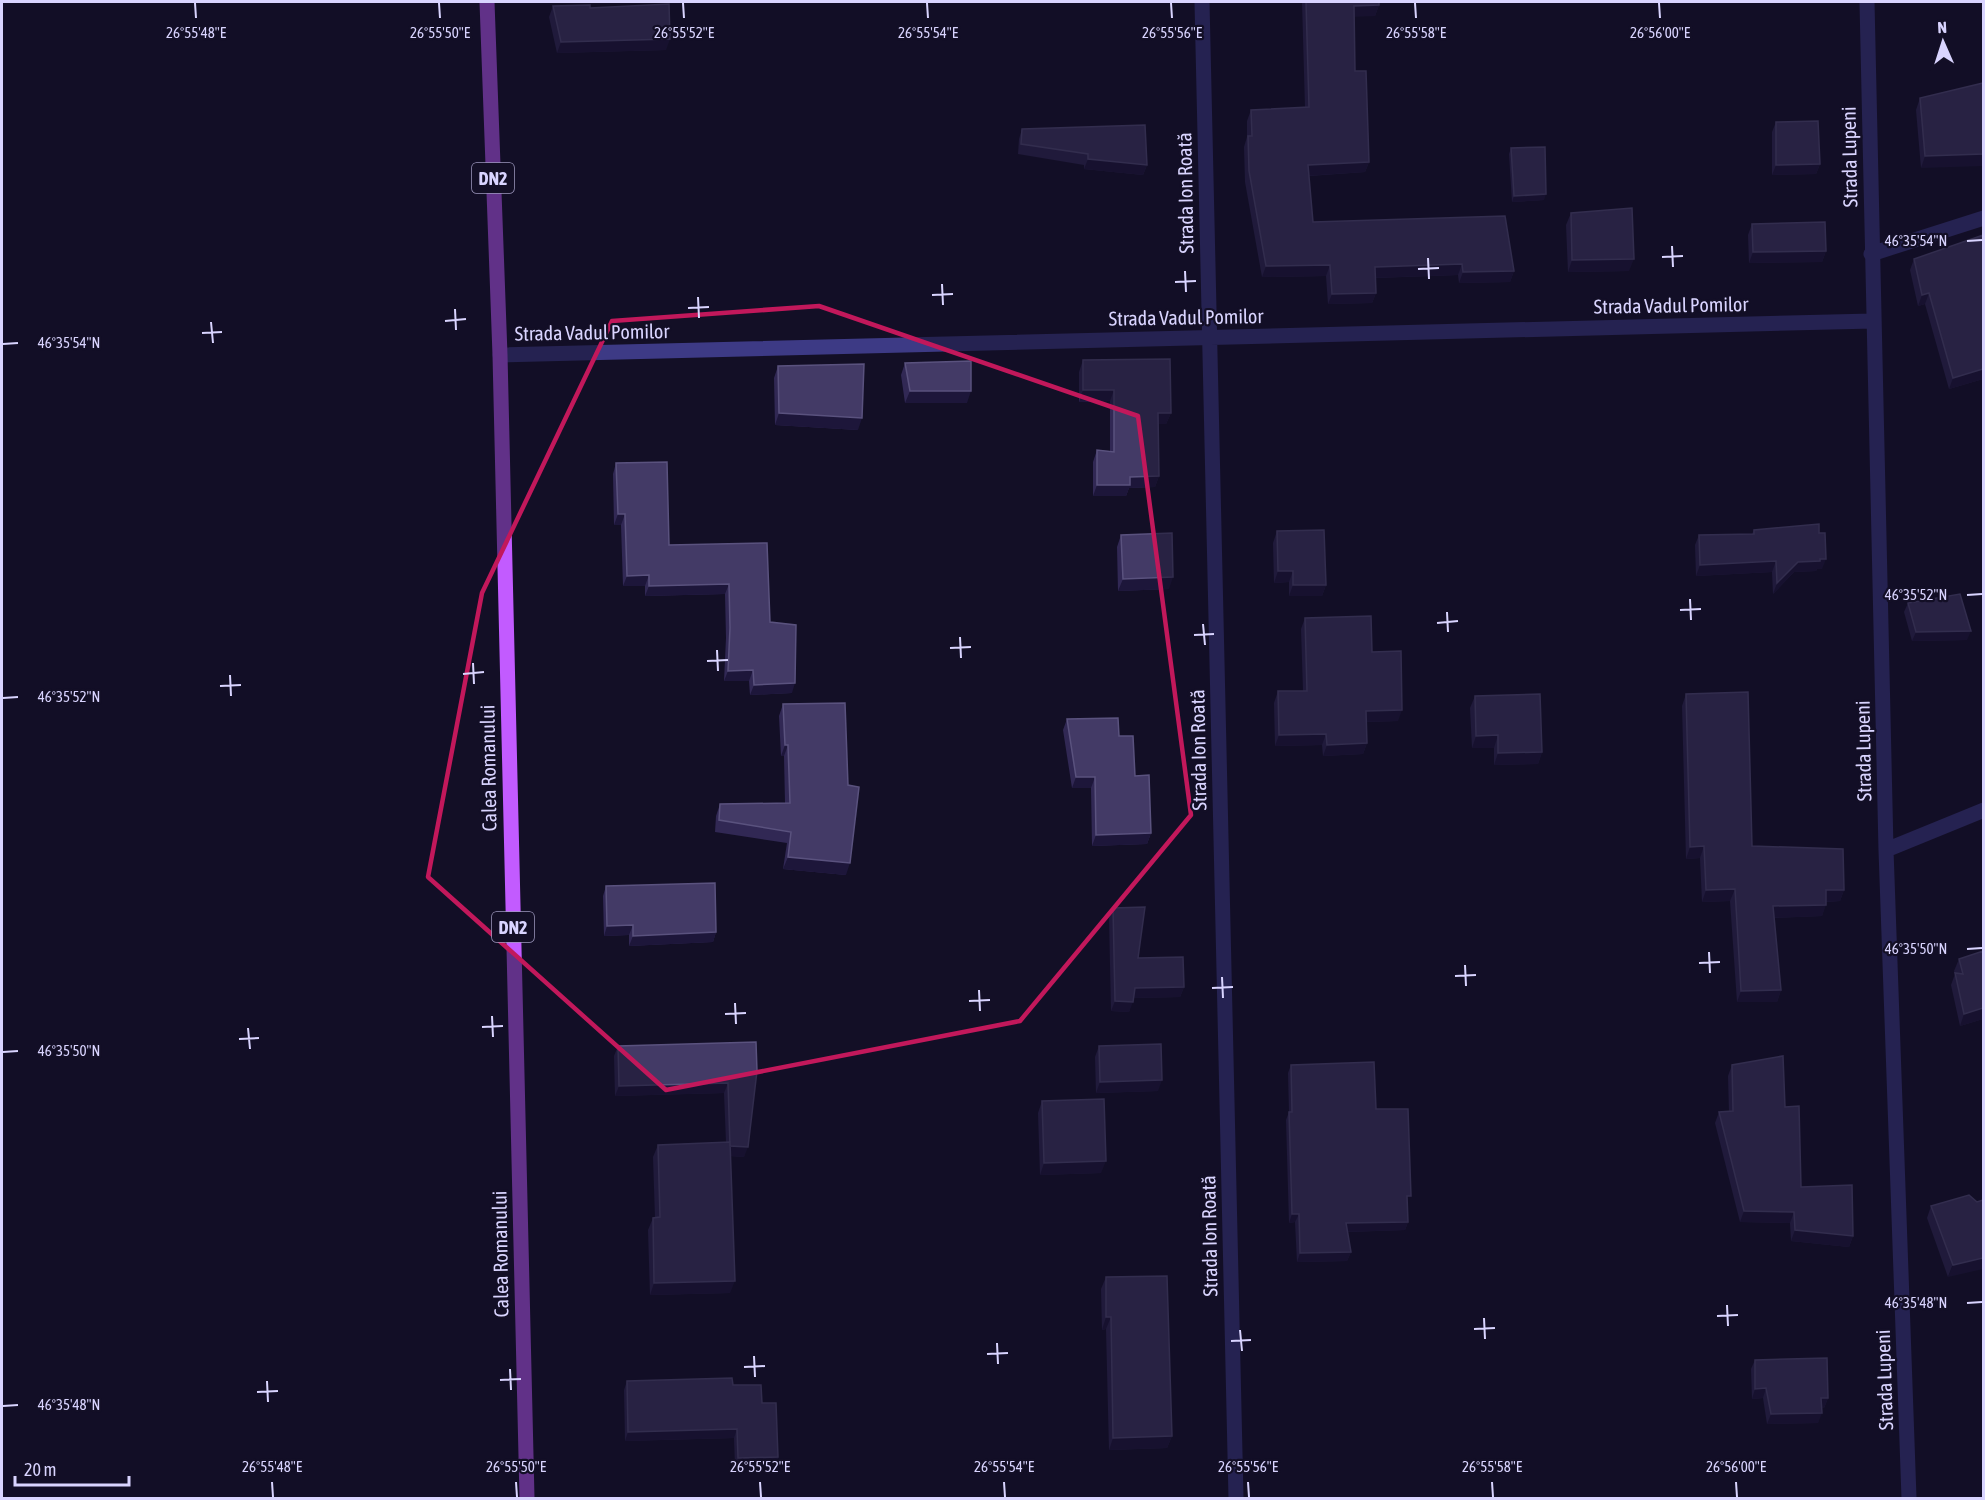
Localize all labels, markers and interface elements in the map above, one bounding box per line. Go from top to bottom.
north arrow [1913,12,1973,72]
text: N [1937,18,1947,36]
text: 26°55'48"E [166,24,227,41]
text: 26°55'50"E [410,24,471,41]
text: 26°55'52"E [654,24,715,41]
text: 26°55'54"E [898,24,959,41]
text: 26°55'56"E [1142,24,1203,41]
text: 26°55'58"E [1386,24,1447,41]
text: 26°56'00"E [1630,24,1691,41]
street label: Strada Lupeni [1837,106,1861,208]
street label: Strada Ion Roată [1172,132,1198,254]
road number: DN2 [472,163,514,193]
text: 46°35'54"N [1885,232,1947,249]
street label: Strada Vadul Pomilor [1594,292,1750,318]
street label: Strada Vadul Pomilor [1109,304,1265,330]
street label: Strada Vadul Pomilor [515,319,671,345]
text: 46°35'54"N [38,334,100,351]
text: 46°35'52"N [1885,586,1947,603]
text: 46°35'52"N [38,688,100,705]
street label: Strada Ion Roată [1185,689,1211,811]
street label: Strada Lupeni [1851,700,1875,802]
street label: Calea Romanului [475,705,501,831]
road number: DN2 [492,912,534,942]
text: 46°35'50"N [1885,940,1947,957]
text: 46°35'50"N [38,1042,100,1059]
street label: Strada Ion Roată [1196,1175,1222,1297]
street label: Calea Romanului [487,1191,513,1317]
text: 46°35'48"N [1885,1294,1947,1311]
street label: Strada Lupeni [1871,1329,1897,1431]
text: 46°35'48"N [38,1396,100,1413]
scale bar [15,1449,129,1487]
text: 26°55'48"E [242,1458,303,1475]
text: 26°55'50"E [486,1458,547,1475]
text: 26°55'52"E [730,1458,791,1475]
text: 26°55'54"E [974,1458,1035,1475]
text: 26°55'56"E [1218,1458,1279,1475]
text: 26°55'58"E [1462,1458,1523,1475]
text: 26°56'00"E [1706,1458,1767,1475]
text: 20 m [24,1459,56,1480]

